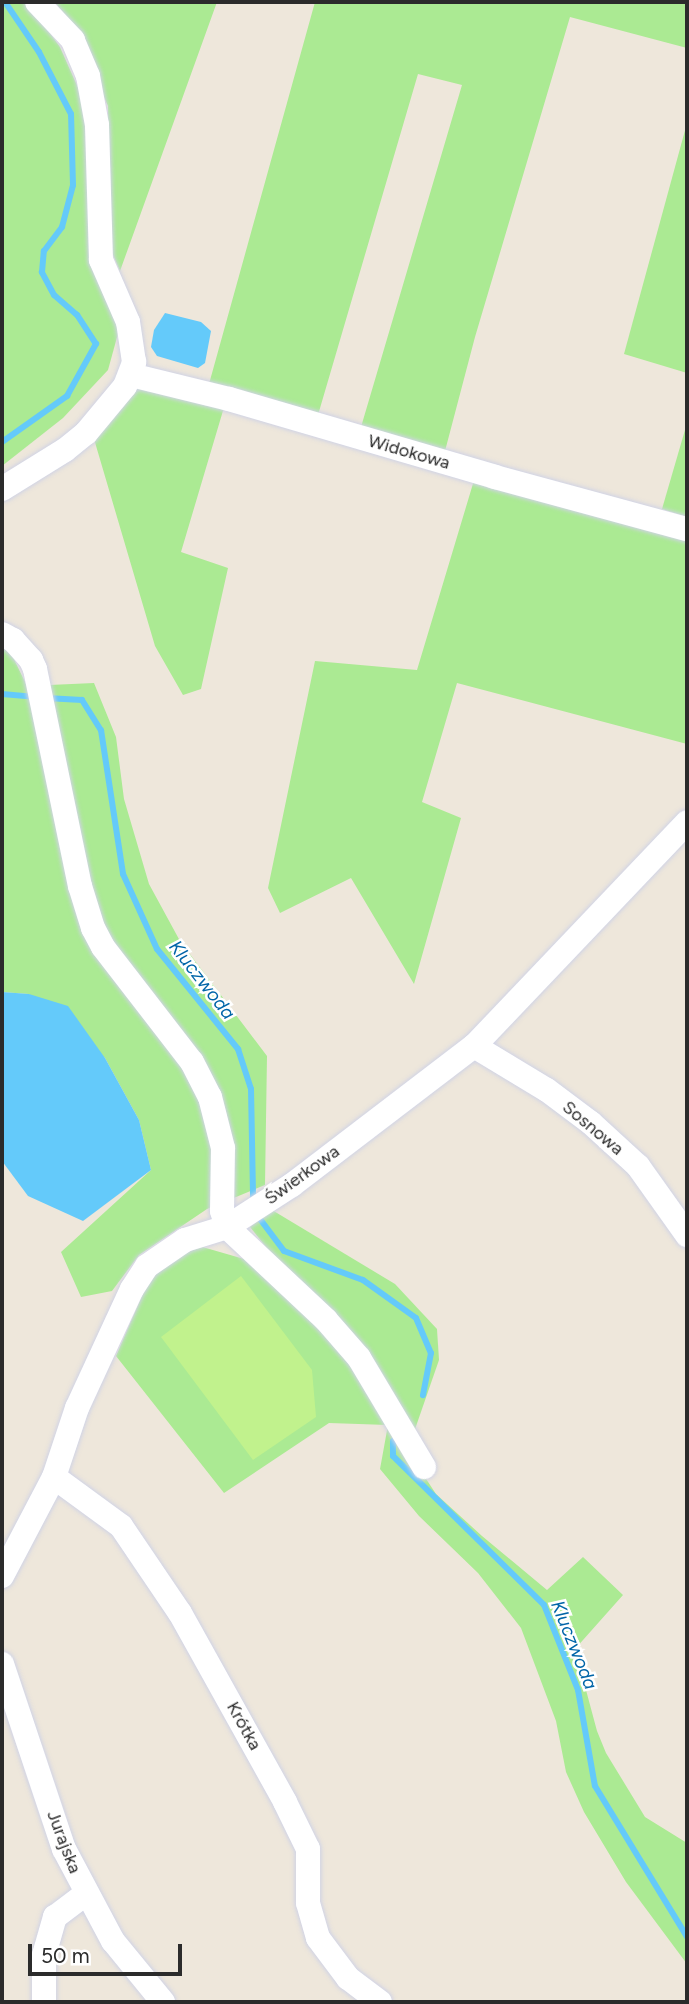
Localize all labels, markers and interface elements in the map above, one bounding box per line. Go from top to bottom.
street label: Widokowa [366,430,452,474]
water label: Kluczwoda [164,936,240,1024]
street label: Sosnowa [558,1096,628,1160]
street label: Świerkowa [260,1141,344,1209]
water label: Kluczwoda [546,1597,602,1693]
street label: Krótka [222,1698,266,1754]
street label: Jurajska [42,1808,86,1876]
scale bar [32,1930,186,1974]
text: 50 m [41,1943,90,1968]

